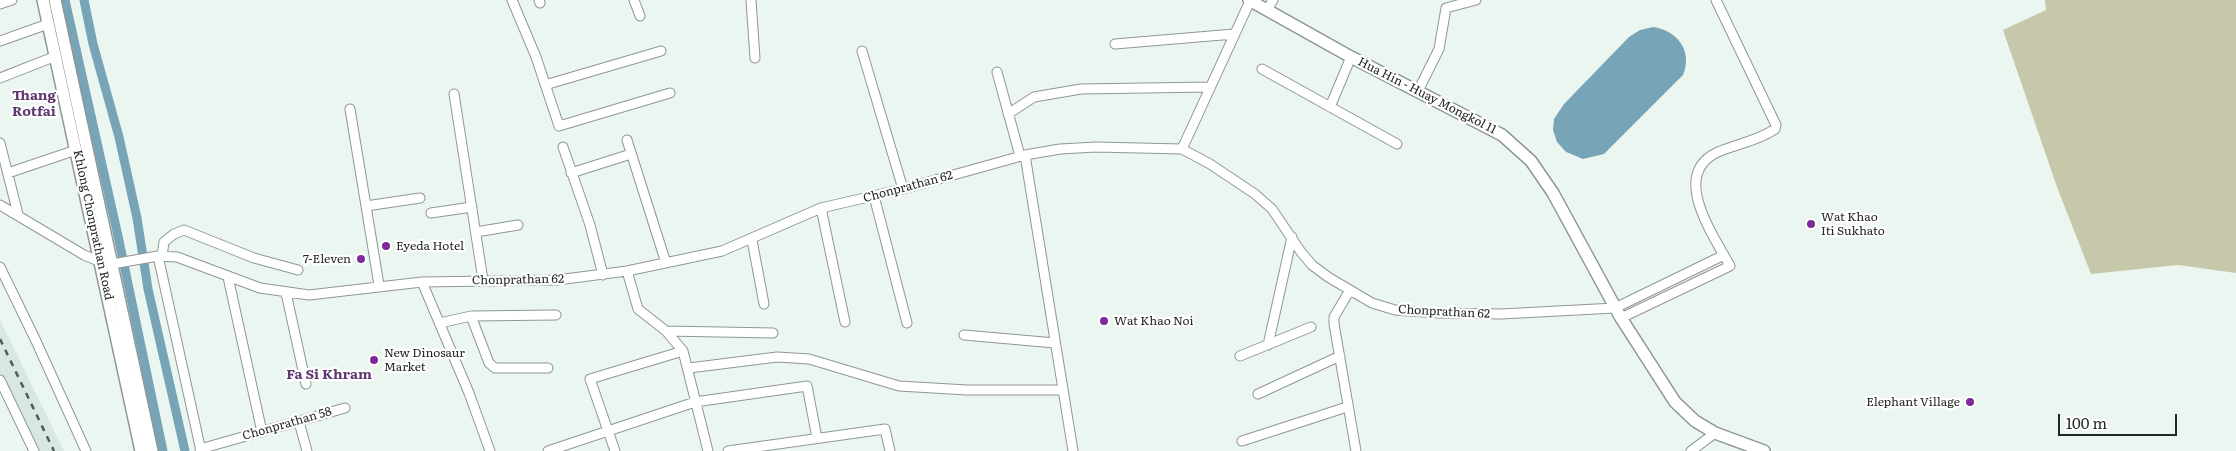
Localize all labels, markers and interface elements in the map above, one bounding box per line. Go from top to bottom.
street label: Hua Hin - Huay Mongkol 11 [1355,55,1499,137]
district label: Thang Rotfai [12,88,56,120]
street label: Khlong Chonprathan Road [70,148,116,302]
street label: Chonprathan 62 [862,168,954,206]
place label: Wat Khao Iti Sukhato [1821,210,1885,238]
marker: Wat Khao Iti Sukhato [1805,218,1817,230]
place label: Eyeda Hotel [396,239,464,253]
marker: Eyeda Hotel [380,240,392,252]
place label: 7-Eleven [303,252,351,266]
marker: 7-Eleven [355,253,367,265]
street label: Chonprathan 62 [472,272,564,288]
street label: Chonprathan 62 [1398,302,1490,322]
place label: Wat Khao Noi [1114,314,1194,328]
marker: Wat Khao Noi [1098,315,1110,327]
place label: New Dinosaur Market [384,346,465,374]
marker: New Dinosaur Market [368,354,380,366]
district label: Fa Si Khram [286,367,372,383]
place label: Elephant Village [1866,395,1960,409]
marker: Elephant Village [1964,396,1976,408]
street label: Chonprathan 58 [241,404,333,444]
scale bar [2061,404,2180,436]
text: 100 m [2066,411,2107,434]

